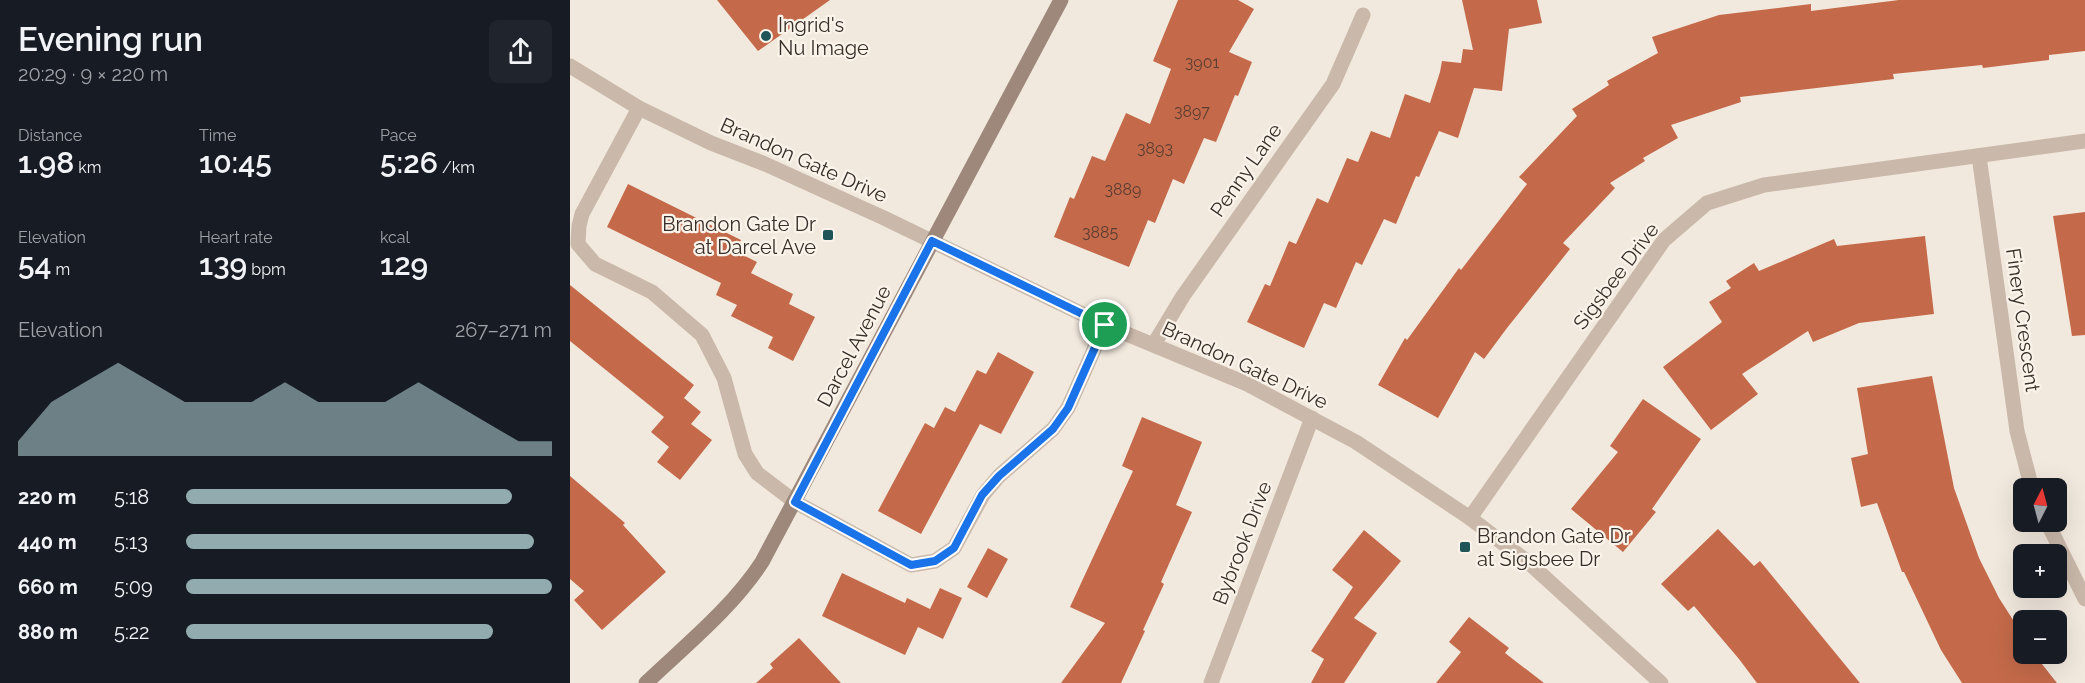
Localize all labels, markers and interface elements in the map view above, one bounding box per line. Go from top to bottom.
place label: Ingrid's Nu Image [778,13,869,60]
text: Evening run [18,20,203,59]
button: share [489,20,552,83]
marker: Ingrid's Nu Image [759,29,773,43]
house number: 3901 [1185,53,1219,72]
text: 20:29 · 9 × 220 m [18,62,168,86]
house number: 3897 [1174,102,1210,121]
street label: Brandon Gate Drive [717,112,891,208]
street label: Penny Lane [1205,118,1287,221]
text: Distance [18,126,82,145]
text: Time [199,126,236,145]
text: Pace [380,126,417,145]
house number: 3893 [1137,139,1173,158]
text: 1.98 [18,145,74,180]
text: 10:45 [199,145,272,180]
text: 5:26 [380,145,438,180]
text: km [74,158,102,177]
text: /km [438,158,475,177]
house number: 3889 [1105,180,1141,199]
place label: Brandon Gate Dr at Darcel Ave [662,212,816,259]
street label: Sigsbee Drive [1568,218,1664,334]
house number: 3885 [1082,223,1118,242]
text: Elevation [18,228,86,247]
text: Heart rate [199,228,273,247]
text: kcal [380,228,410,247]
marker: Brandon Gate Dr at Darcel Ave [821,228,835,242]
text: 54 [18,247,51,282]
text: 139 [199,247,247,282]
text: 129 [380,247,428,282]
street label: Finery Crescent [2001,247,2045,394]
text: m [51,260,70,279]
text: bpm [247,260,286,279]
street label: Darcel Avenue [812,281,896,411]
pin [1079,299,1130,350]
icon: arrive [1088,308,1121,341]
street label: Brandon Gate Drive [1158,316,1332,414]
text: Elevation [18,318,103,342]
text: 267–271 m [455,318,552,342]
street label: Bybrook Drive [1207,478,1277,608]
north arrow [2013,478,2067,532]
map controls [2013,478,2067,664]
text: 220 m [18,485,76,509]
text: 5:18 [114,485,149,509]
place label: Brandon Gate Dr at Sigsbee Dr [1477,524,1631,571]
text: 440 m [18,530,77,554]
text: 5:13 [114,530,148,554]
marker: Brandon Gate Dr at Sigsbee Dr [1458,540,1472,554]
button: + [2013,544,2067,598]
text: 660 m [18,575,78,599]
text: 5:09 [114,575,153,599]
button: − [2013,610,2067,664]
text: 880 m [18,620,78,644]
text: 5:22 [114,620,150,644]

